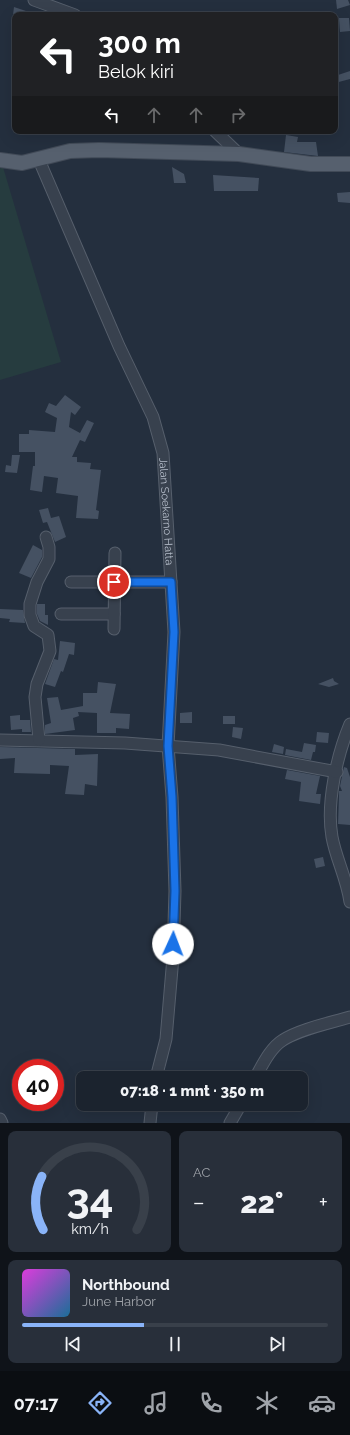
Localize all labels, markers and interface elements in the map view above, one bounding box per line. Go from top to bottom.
text: 300 m [98,27,181,60]
icon: left [32,28,84,80]
text: Belok kiri [98,61,174,82]
icon: left [101,104,123,126]
icon: ahead [143,104,165,126]
icon: ahead [185,104,207,126]
icon: right [227,104,249,126]
street label: Jalan Soekarno Hatta [157,457,176,566]
pin [97,565,131,599]
icon: arrive [103,571,125,593]
position arrow [152,923,194,965]
speed limit sign: 40 [12,1059,64,1111]
text: 07:18 · 1 mnt · 350 m [120,1082,264,1100]
text: AC [193,1165,210,1180]
text: 34 [66,1173,113,1222]
text: 22° [240,1185,284,1220]
text: − [193,1189,205,1215]
text: + [319,1189,328,1215]
text: km/h [71,1220,108,1236]
text: Northbound [82,1276,170,1294]
text: June Harbor [82,1294,156,1309]
icon: previous [62,1333,84,1355]
icon: pause [164,1333,186,1355]
icon: next [266,1333,288,1355]
icon: directions [86,1389,114,1417]
icon: music [142,1389,170,1417]
icon: phone [197,1389,225,1417]
icon: climate [253,1389,281,1417]
icon: car [308,1389,336,1417]
text: 07:17 [14,1393,58,1414]

